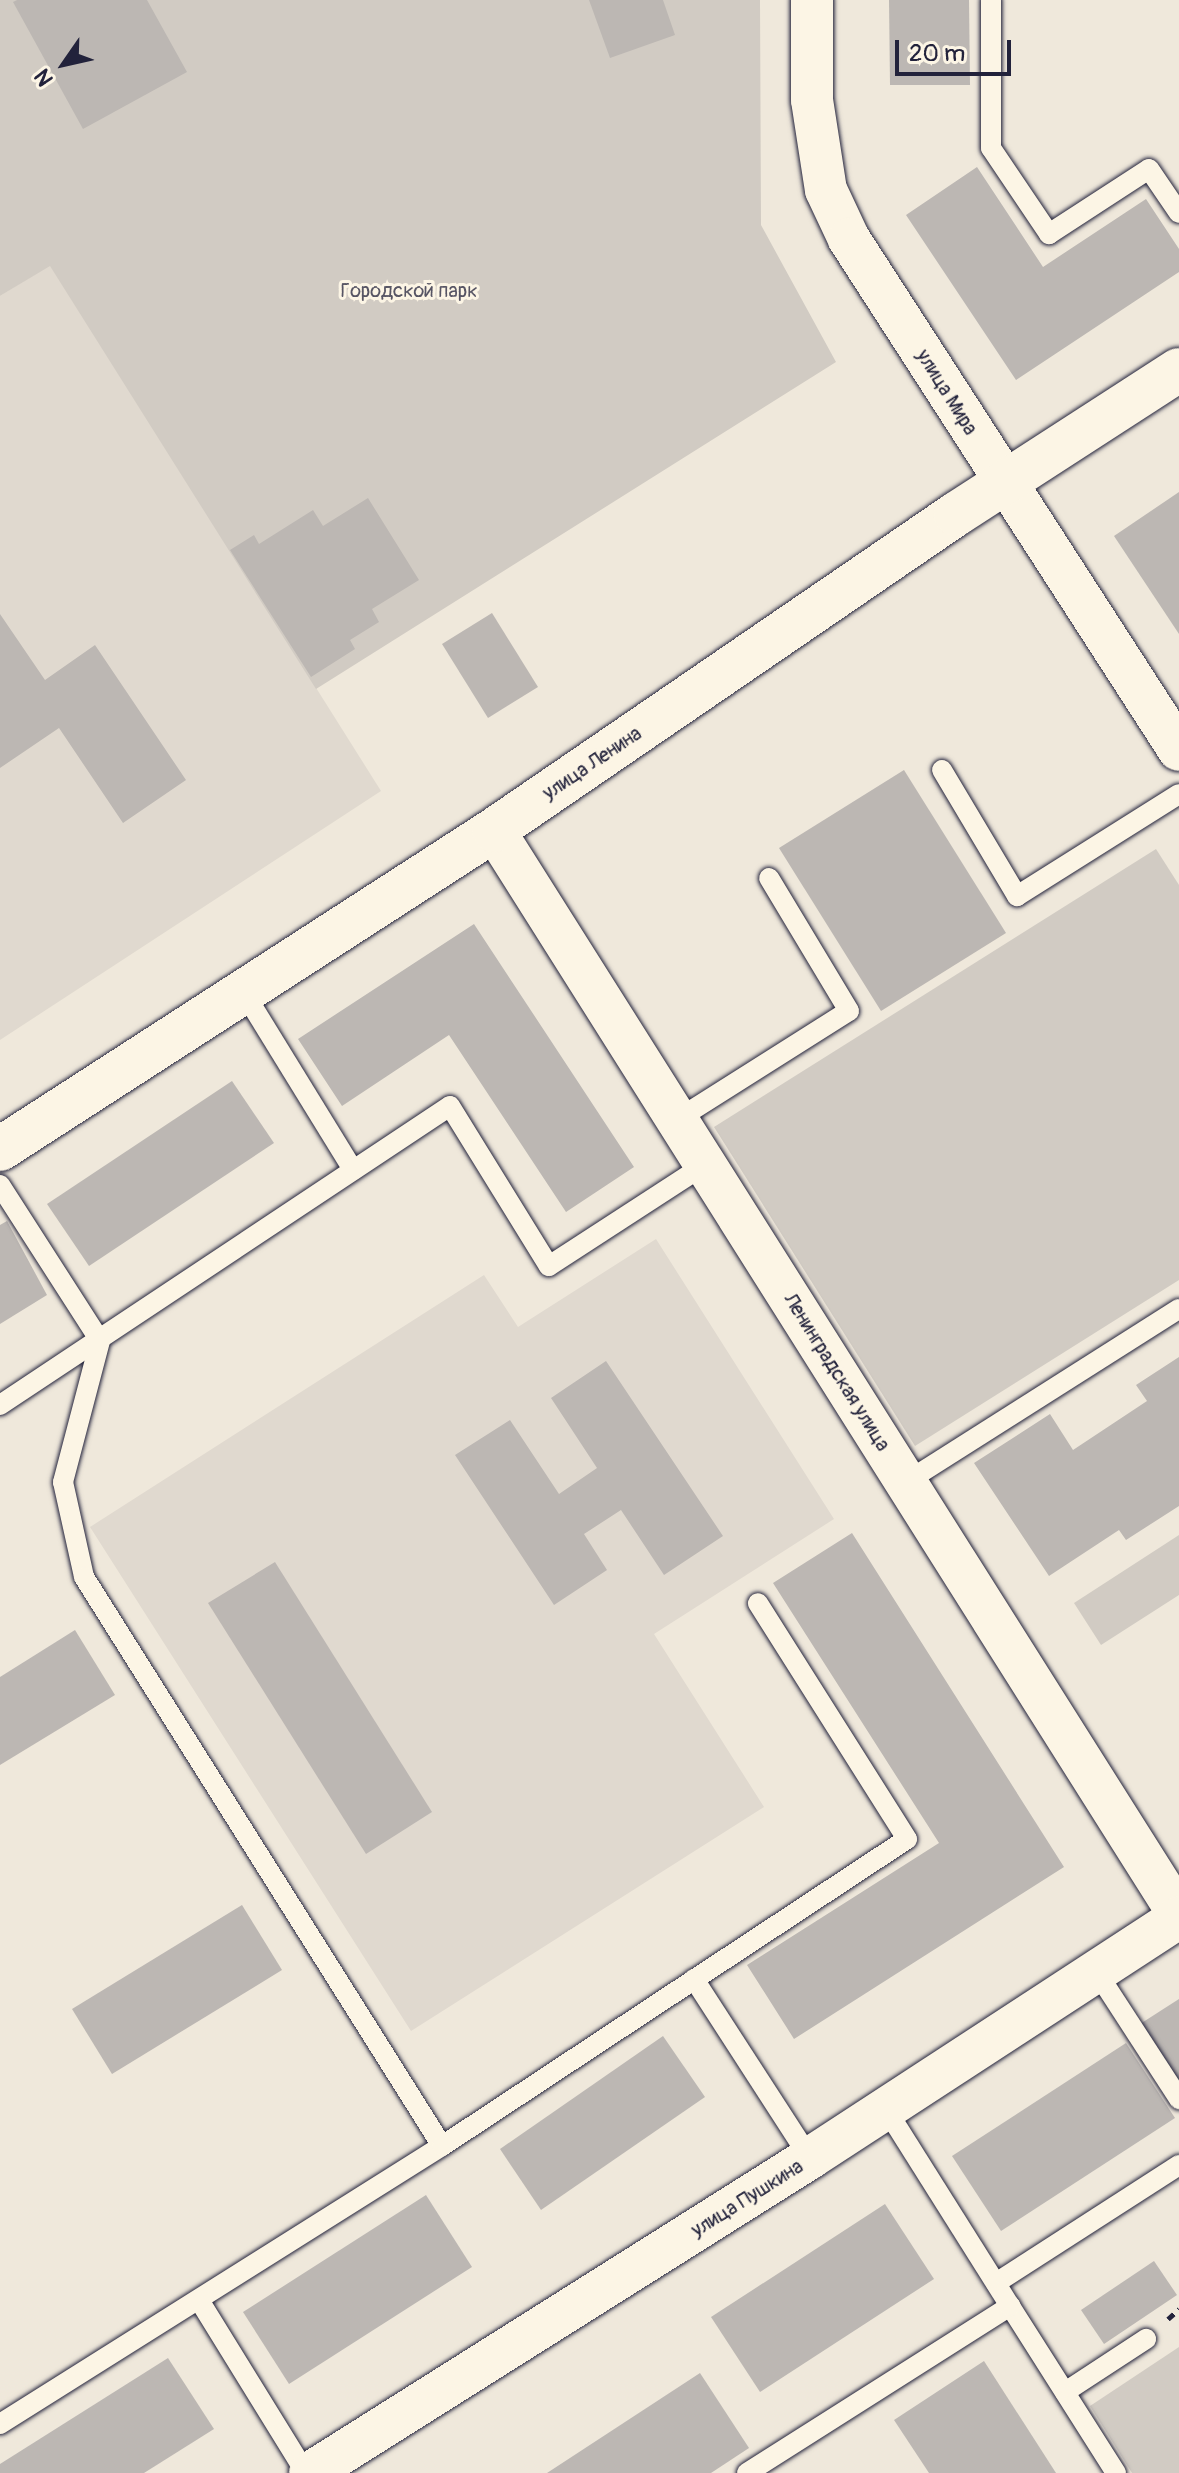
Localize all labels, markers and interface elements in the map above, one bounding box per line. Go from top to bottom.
north arrow [24,24,104,104]
scale bar [899,24,1015,74]
text: 20 m [909,39,965,68]
text: N [28,63,60,91]
park label: Городской парк [341,278,477,302]
street label: улица Мира [911,345,983,439]
street label: улица Ленина [538,721,646,805]
street label: Ленинградская улица [779,1289,895,1455]
street label: улица Пушкина [687,2154,807,2242]

